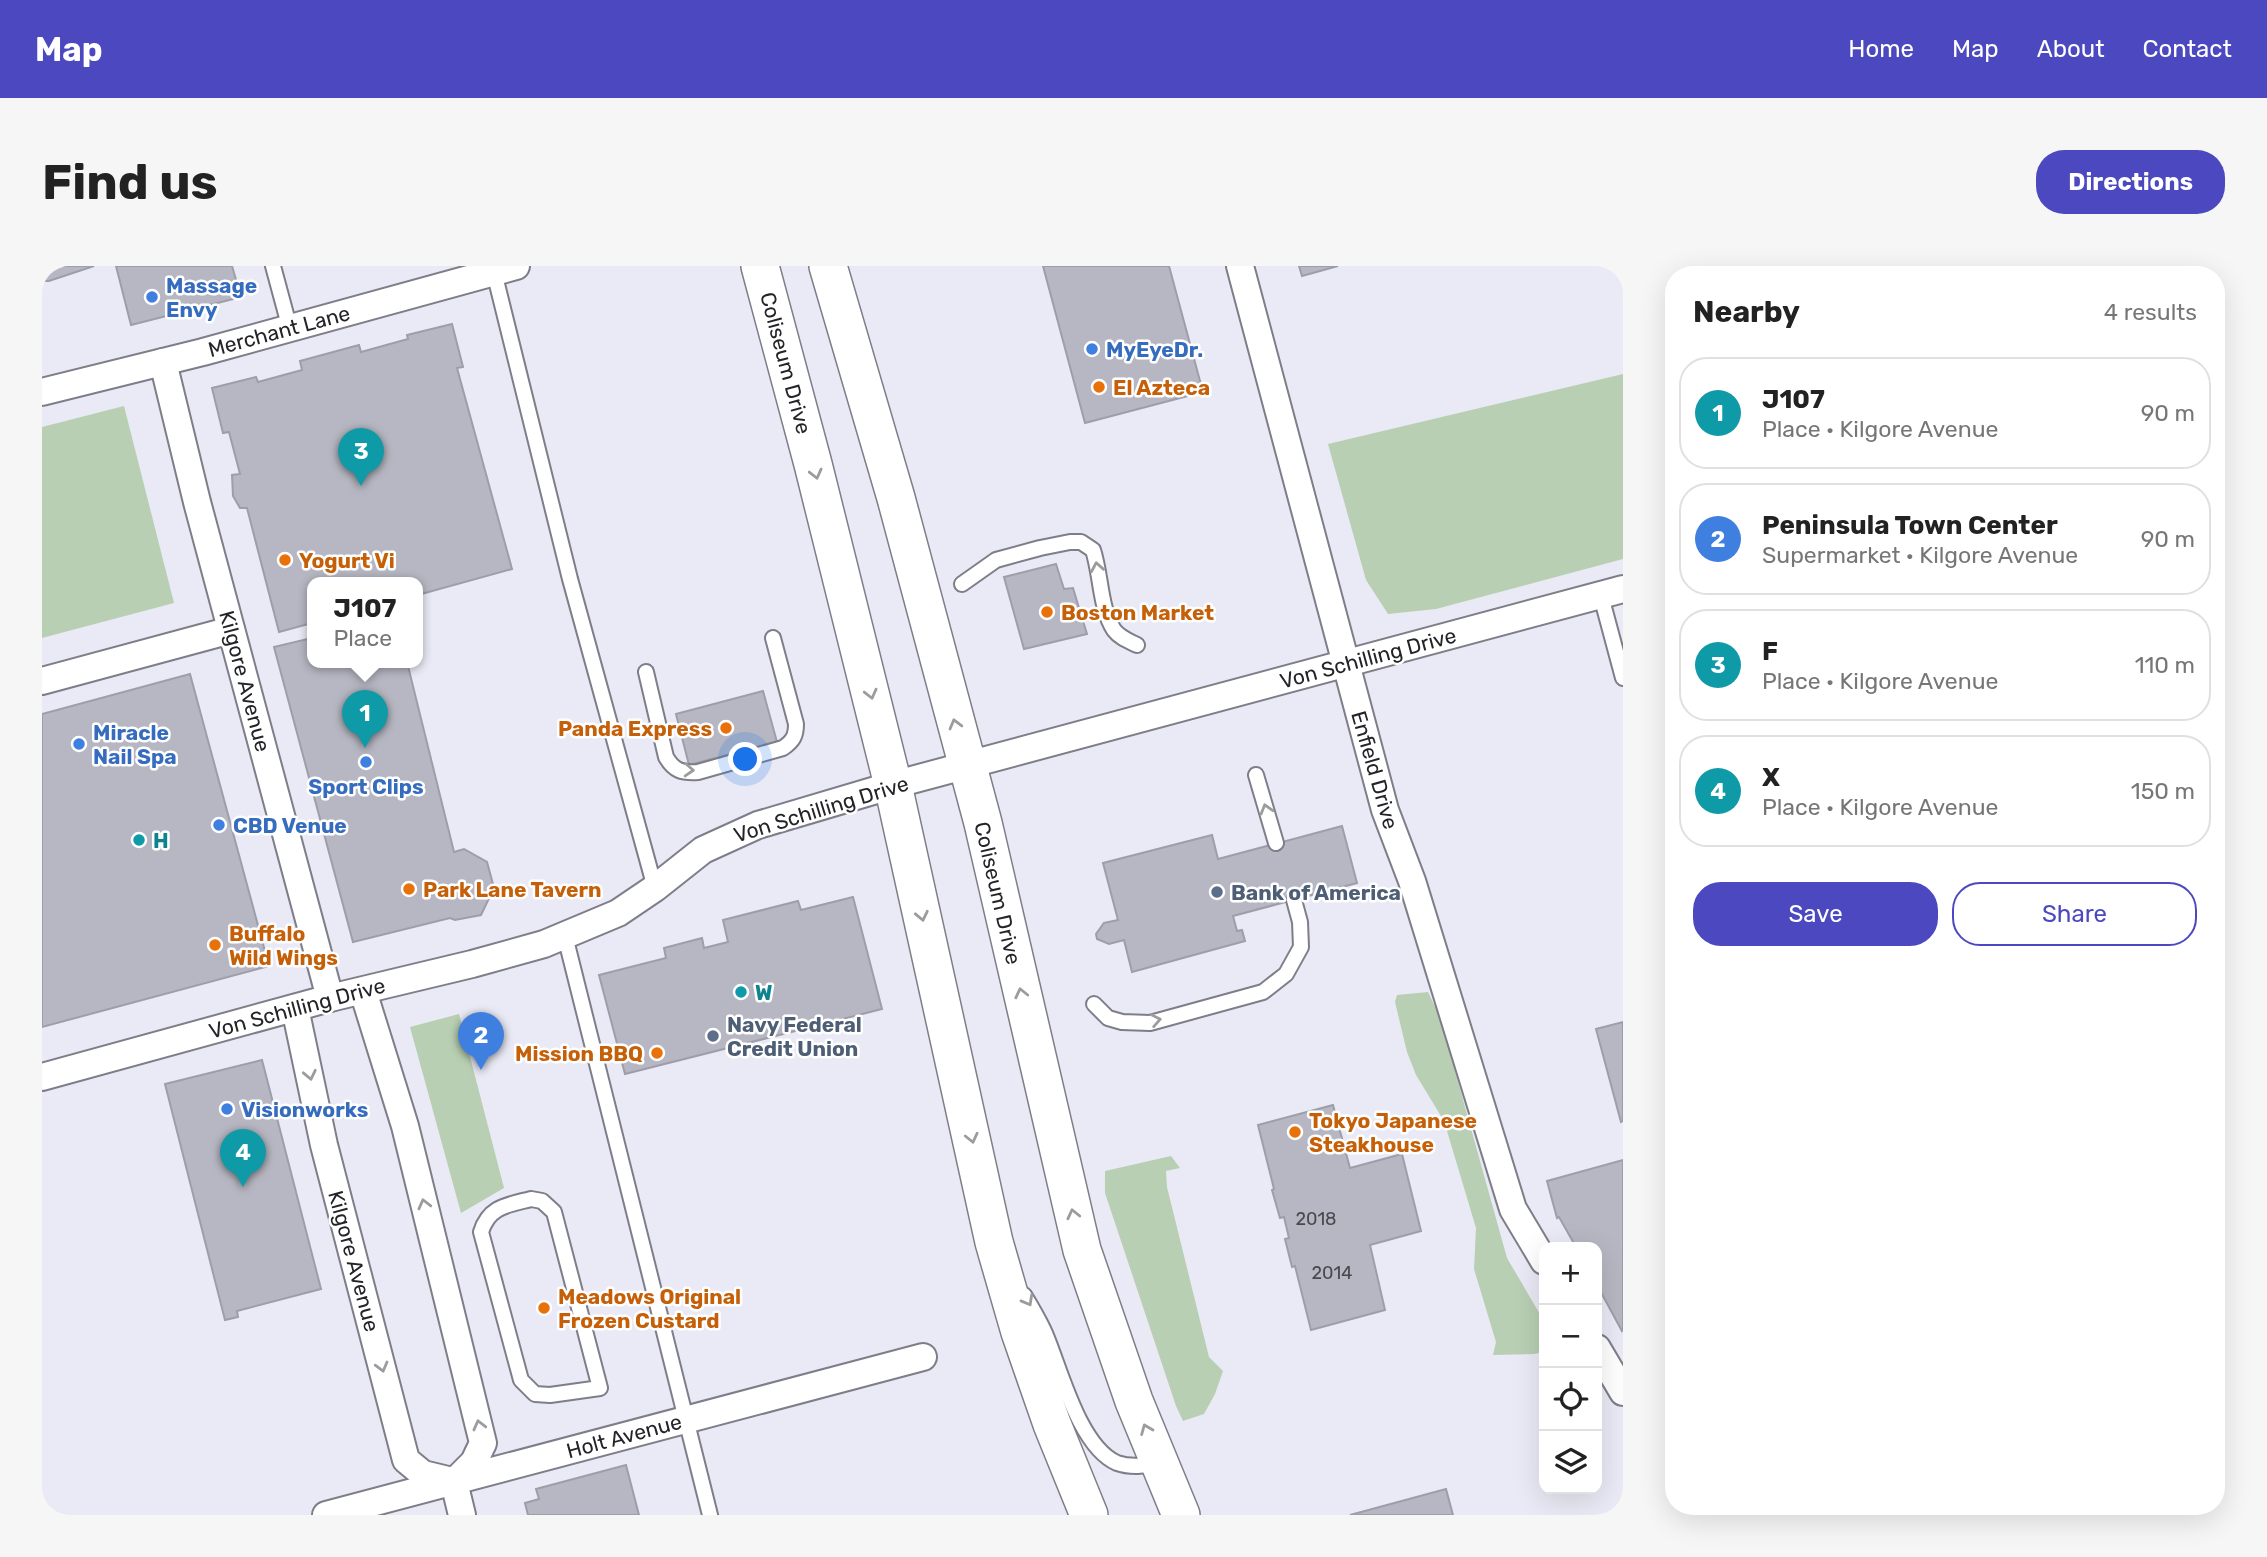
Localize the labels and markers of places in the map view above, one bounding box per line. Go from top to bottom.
place label: Massage Envy [166,273,257,322]
marker: Massage Envy [144,289,160,305]
place label: MyEyeDr. [1106,337,1203,362]
marker: MyEyeDr. [1084,341,1100,357]
place label: El Azteca [1113,375,1210,400]
marker: El Azteca [1091,379,1107,395]
pin: 3 [338,428,384,486]
place label: Yogurt Vi [299,548,395,573]
marker: Yogurt Vi [277,552,293,568]
place label: Boston Market [1061,600,1214,625]
marker: Boston Market [1039,604,1055,620]
pin: 1 [342,690,388,748]
place label: Panda Express [558,716,712,741]
place label: Miracle Nail Spa [93,720,177,769]
marker: Panda Express [718,720,734,736]
marker: Miracle Nail Spa [71,736,87,752]
marker: Sport Clips [358,754,374,770]
place label: Sport Clips [308,774,424,799]
place label: CBD Venue [233,813,347,838]
marker: CBD Venue [211,817,227,833]
place label: H [153,828,169,853]
marker: H [131,832,147,848]
place label: Park Lane Tavern [423,877,601,902]
place label: Bank of America [1231,880,1401,905]
marker: Park Lane Tavern [401,881,417,897]
marker: Bank of America [1209,884,1225,900]
place label: Buffalo Wild Wings [229,921,338,970]
marker: Buffalo Wild Wings [207,937,223,953]
place label: W [755,980,772,1005]
marker: W [733,984,749,1000]
pin: 2 [458,1012,504,1070]
place label: Navy Federal Credit Union [727,1012,862,1061]
marker: Navy Federal Credit Union [705,1028,721,1044]
place label: Mission BBQ [515,1041,643,1066]
marker: Mission BBQ [649,1045,665,1061]
place label: Visionworks [241,1097,368,1122]
marker: Visionworks [219,1101,235,1117]
place label: Tokyo Japanese Steakhouse [1309,1108,1477,1157]
marker: Tokyo Japanese Steakhouse [1287,1124,1303,1140]
pin: 4 [220,1129,266,1187]
place label: Meadows Original Frozen Custard [558,1284,741,1333]
marker: Meadows Original Frozen Custard [536,1300,552,1316]

